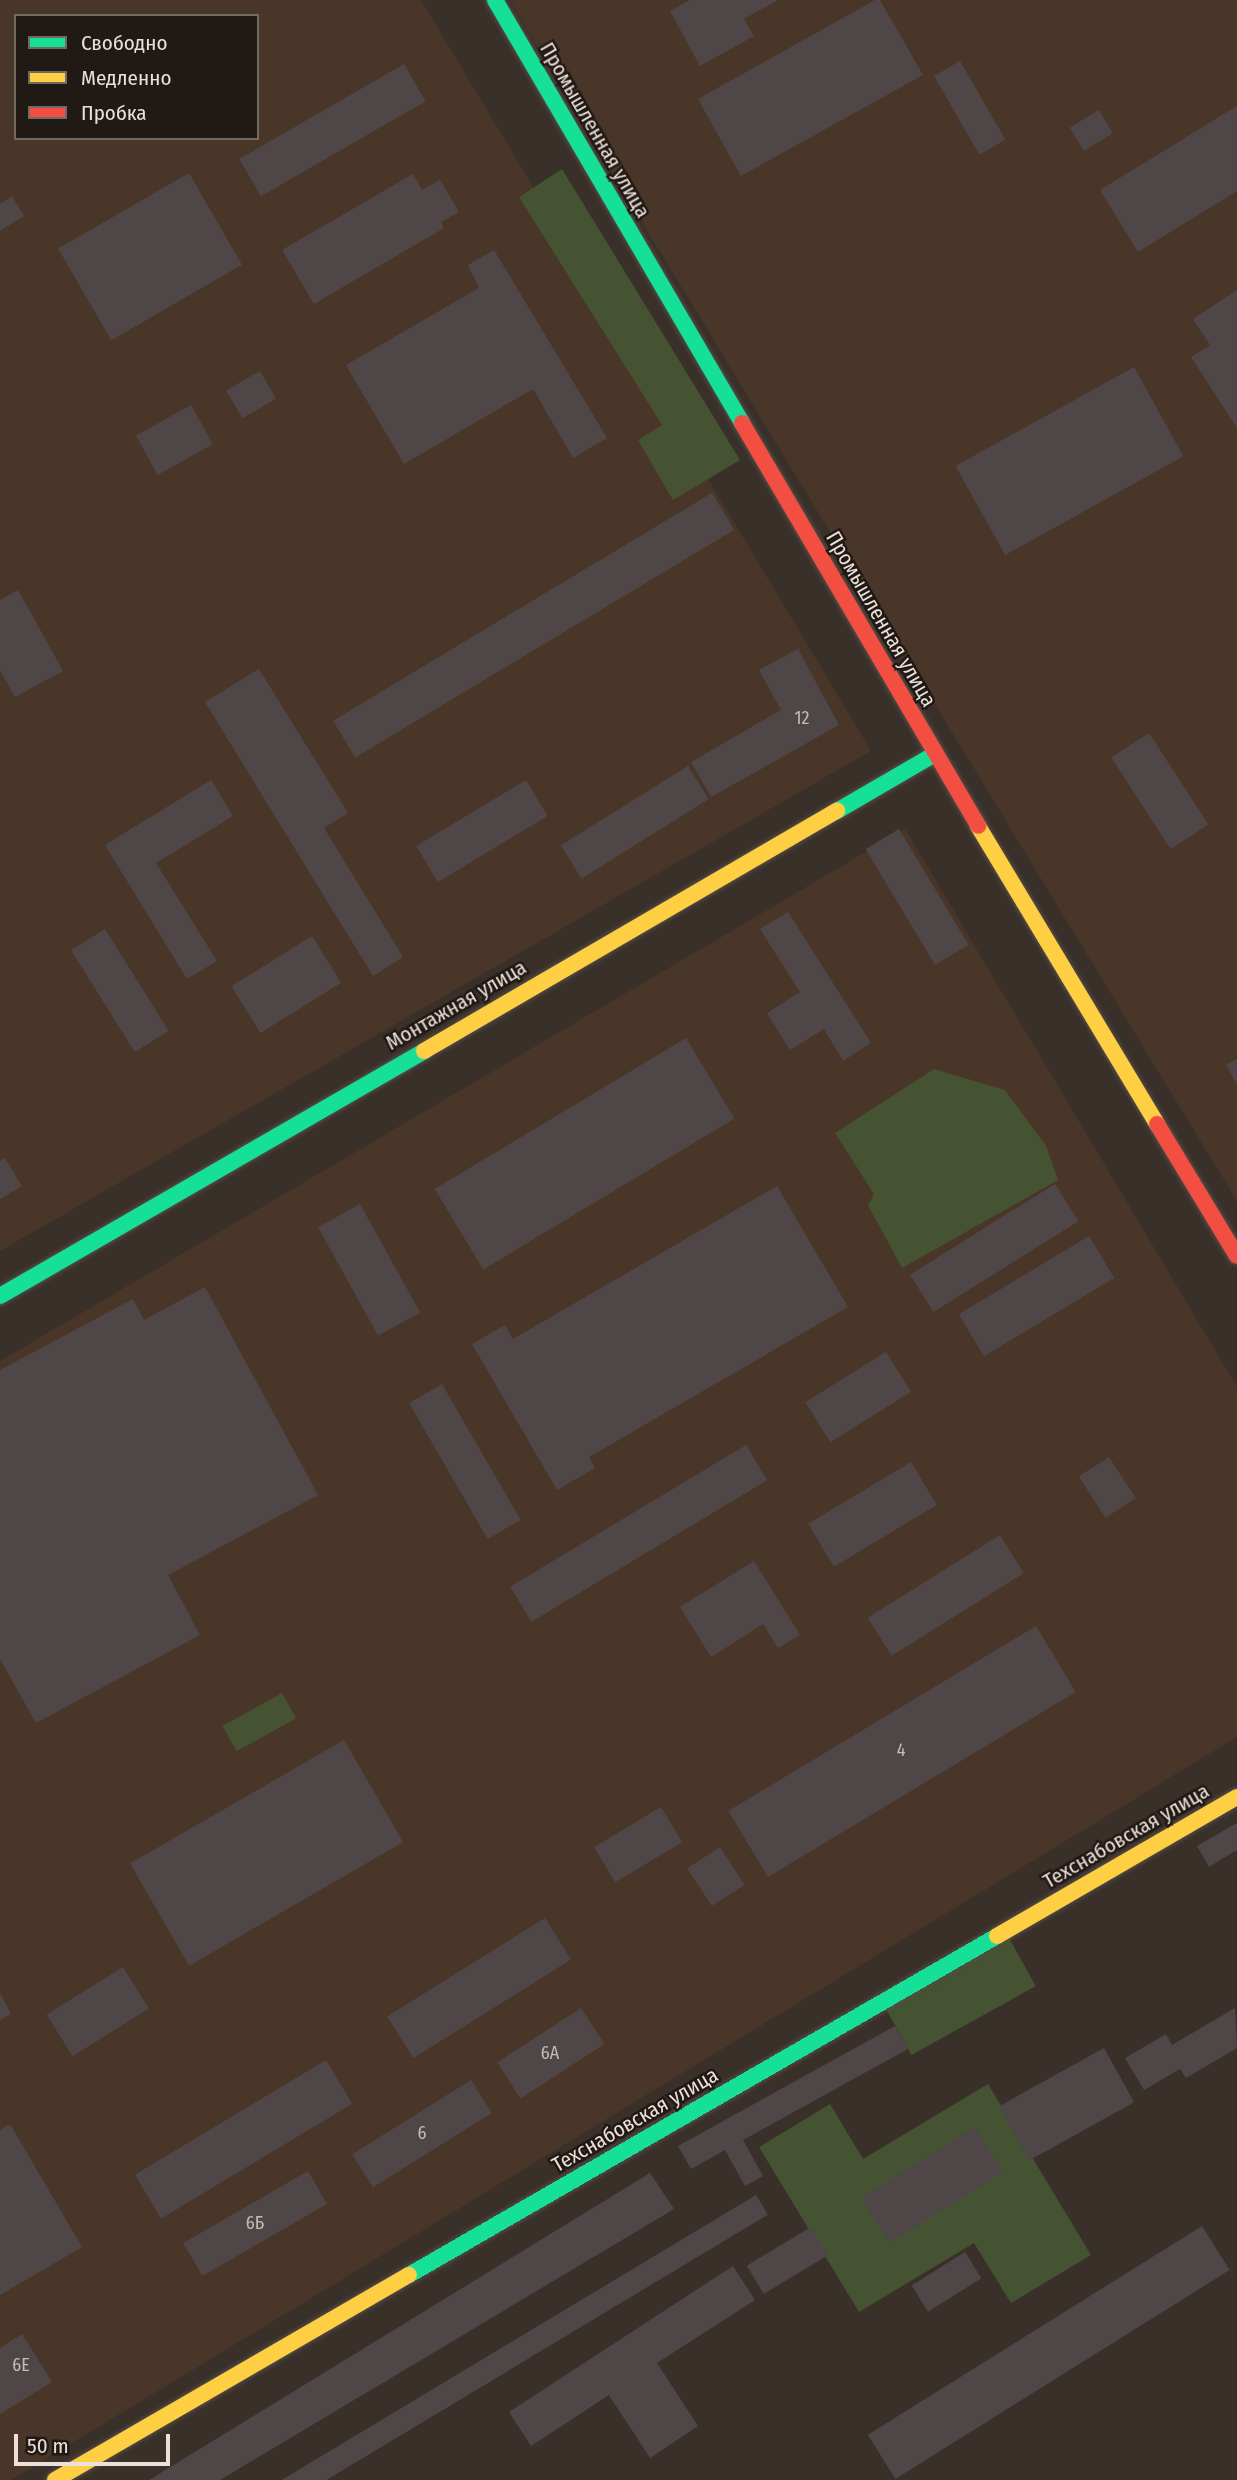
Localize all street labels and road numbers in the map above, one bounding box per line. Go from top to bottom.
street label: Промышленная улица [534,38,656,222]
street label: Промышленная улица [820,527,942,711]
street label: Монтажная улица [381,955,531,1055]
street label: Техснабовская улица [1039,1778,1213,1894]
street label: Техснабовская улица [548,2062,722,2178]

